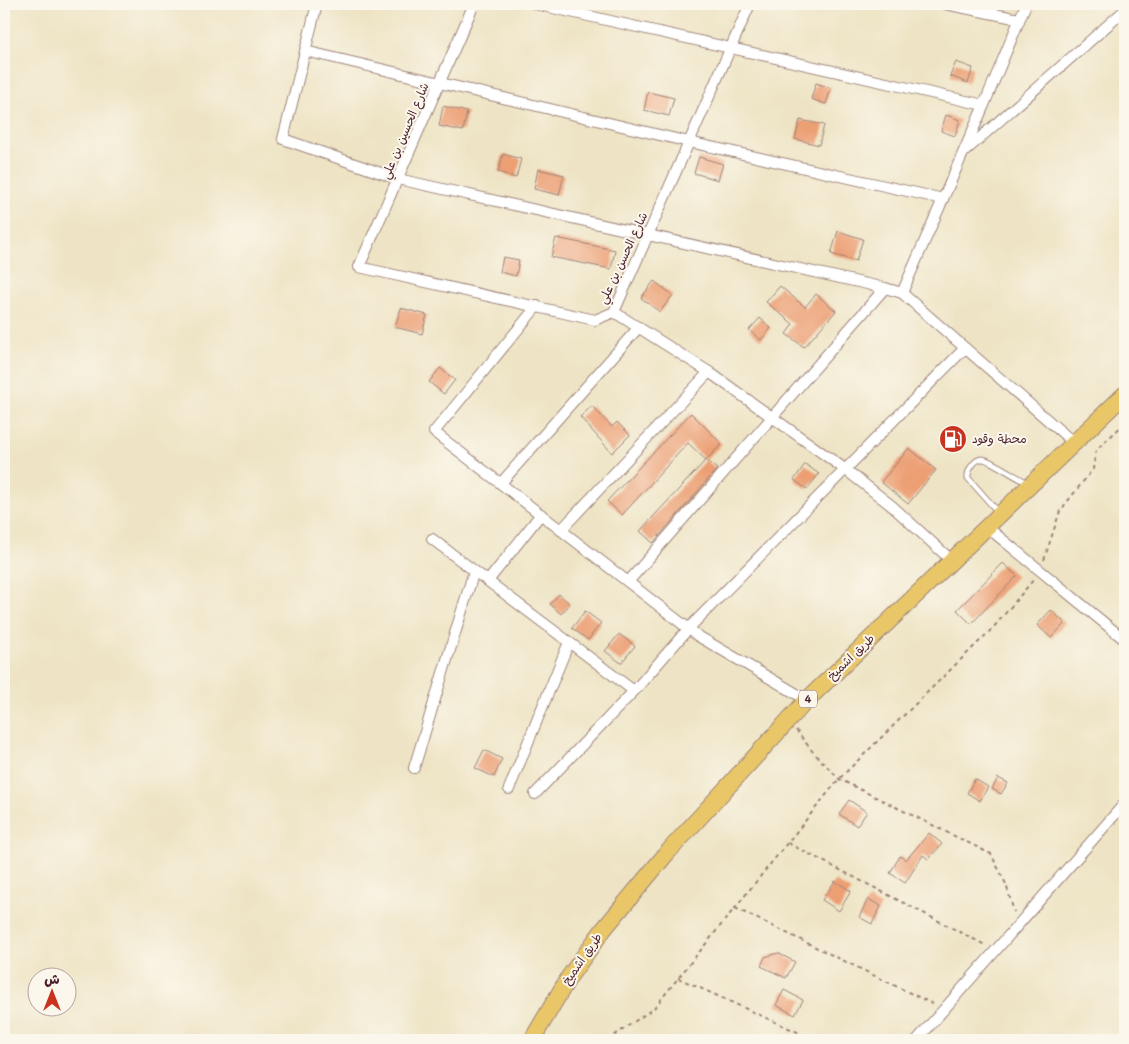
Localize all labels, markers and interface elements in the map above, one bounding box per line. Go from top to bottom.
street label: شارع الحسين بن علي [377,80,435,183]
street label: شارع الحسن بن علي [594,209,654,308]
fuel station icon: محطة وقود [938,424,968,454]
place label: محطة وقود [972,430,1027,447]
street label: طريق اشميخ [823,630,879,684]
road number: 4 [799,691,817,708]
street label: طريق اشميخ [557,929,607,989]
north arrow [28,966,78,1016]
text: ش [44,969,60,988]

